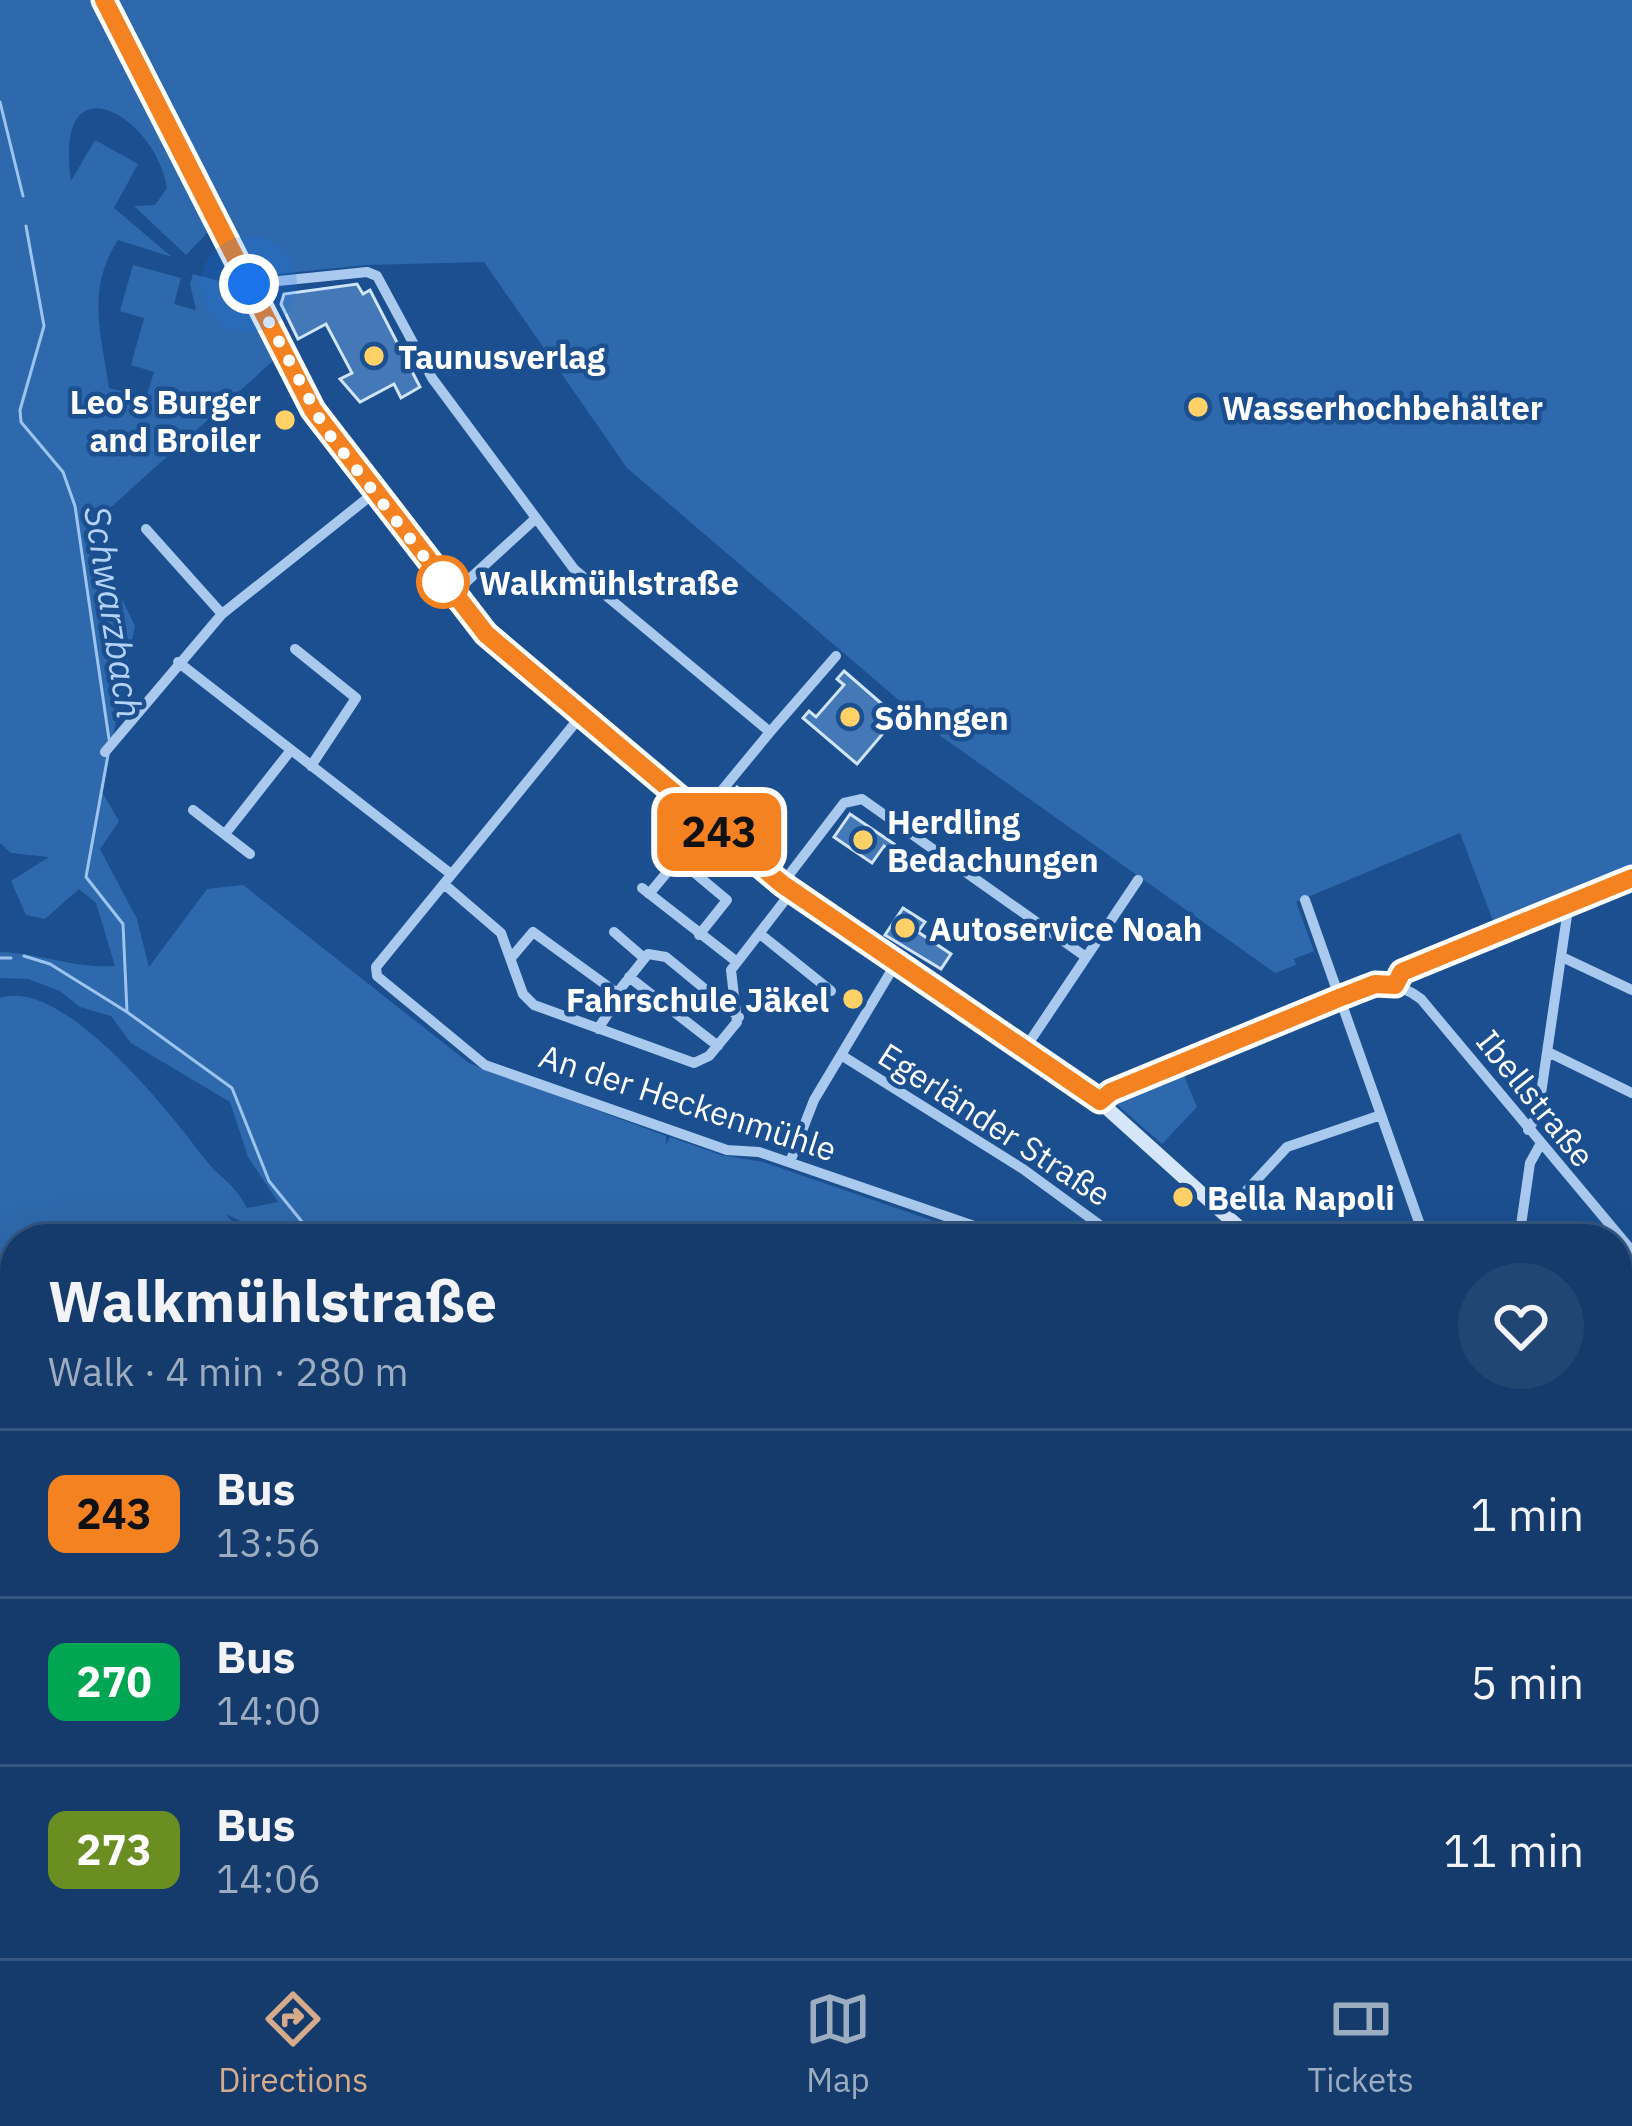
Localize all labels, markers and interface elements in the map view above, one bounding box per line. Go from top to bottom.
your location [219,254,279,314]
place label: Taunusverlag [398,335,606,378]
marker: Taunusverlag [361,343,387,369]
place label: Leo's Burger and Broiler [70,380,261,461]
place label: Wasserhochbehälter [1222,386,1543,429]
marker: Wasserhochbehälter [1185,394,1211,420]
marker: Leo's Burger and Broiler [272,407,298,433]
water label: Schwarzbach [74,503,154,721]
marker: Walkmühlstraße [418,557,468,607]
place label: Walkmühlstraße [479,561,739,604]
place label: Söhngen [874,696,1009,739]
marker: Söhngen [837,704,863,730]
line badge: 243 [650,793,788,871]
place label: Herdling Bedachungen [887,800,1099,881]
text: 243 [681,804,757,859]
marker: Herdling Bedachungen [850,827,876,853]
place label: Autoservice Noah [929,907,1203,950]
marker: Autoservice Noah [892,915,918,941]
place label: Fahrschule Jäkel [566,978,829,1021]
marker: Fahrschule Jäkel [840,986,866,1012]
street label: Ibellstraße [1468,1021,1604,1175]
street label: Egerländer Straße [871,1033,1119,1215]
street label: An der Heckenmühle [534,1034,842,1170]
place label: Bella Napoli [1207,1176,1395,1219]
marker: Bella Napoli [1170,1184,1196,1210]
button: heart [1458,1263,1584,1389]
text: Walkmühlstraße [48,1264,497,1338]
text: Walk · 4 min · 280 m [48,1346,409,1397]
text: Bus [216,1459,296,1517]
text: 1 min [1470,1485,1584,1543]
text: 243 [76,1486,152,1541]
text: 13:56 [216,1517,321,1568]
text: Bus [216,1627,296,1685]
text: 5 min [1470,1653,1584,1711]
text: 270 [76,1654,152,1709]
text: 14:00 [216,1685,321,1736]
text: Bus [216,1795,296,1853]
text: 11 min [1443,1821,1584,1879]
text: 273 [76,1822,152,1877]
text: 14:06 [216,1853,321,1904]
tab: Directions [218,1986,368,2101]
tab: Map [805,1986,871,2101]
tab: Tickets [1307,1986,1414,2101]

